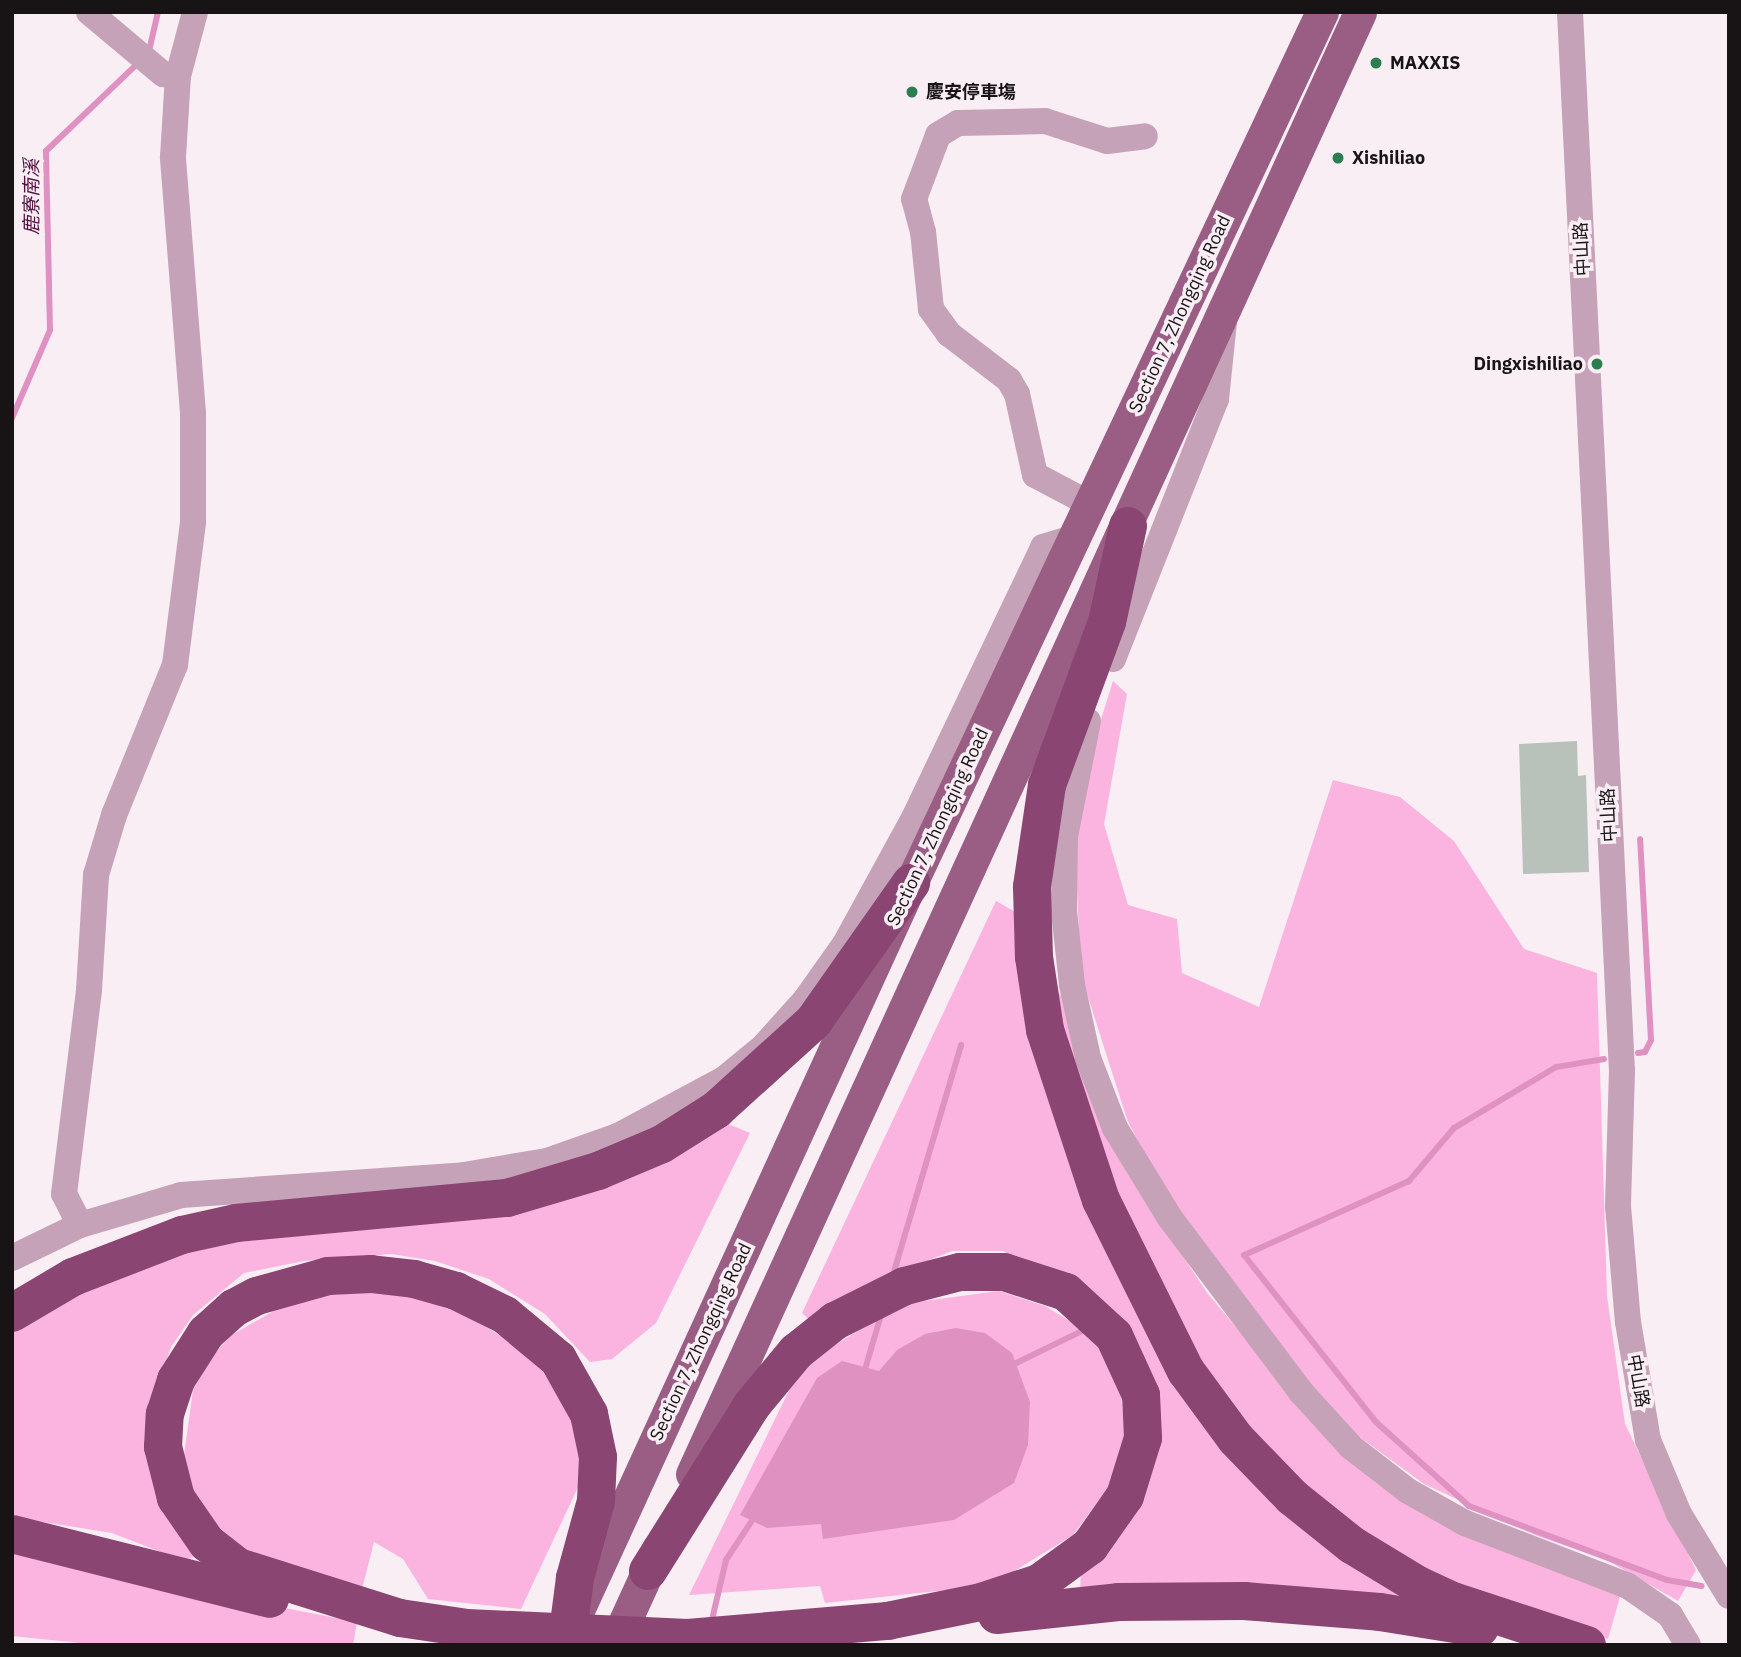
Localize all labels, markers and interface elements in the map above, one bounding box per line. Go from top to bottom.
place label: MAXXIS [1390,52,1460,74]
marker: MAXXIS [1368,55,1384,71]
place label: 慶安停車塲 [926,81,1016,103]
marker: 慶安停車塲 [904,84,920,100]
place label: Xishiliao [1352,147,1425,169]
marker: Xishiliao [1330,150,1346,166]
water label: 鹿寮南溪 [21,159,43,235]
street label: Section 7, Zhongqing Road [1125,212,1235,416]
street label: 中山路 [1570,221,1594,277]
place label: Dingxishiliao [1473,353,1583,375]
marker: Dingxishiliao [1589,356,1605,372]
street label: Section 7, Zhongqing Road [883,725,993,929]
street label: 中山路 [1597,787,1621,843]
street label: Section 7, Zhongqing Road [646,1240,756,1444]
street label: 中山路 [1623,1353,1653,1409]

